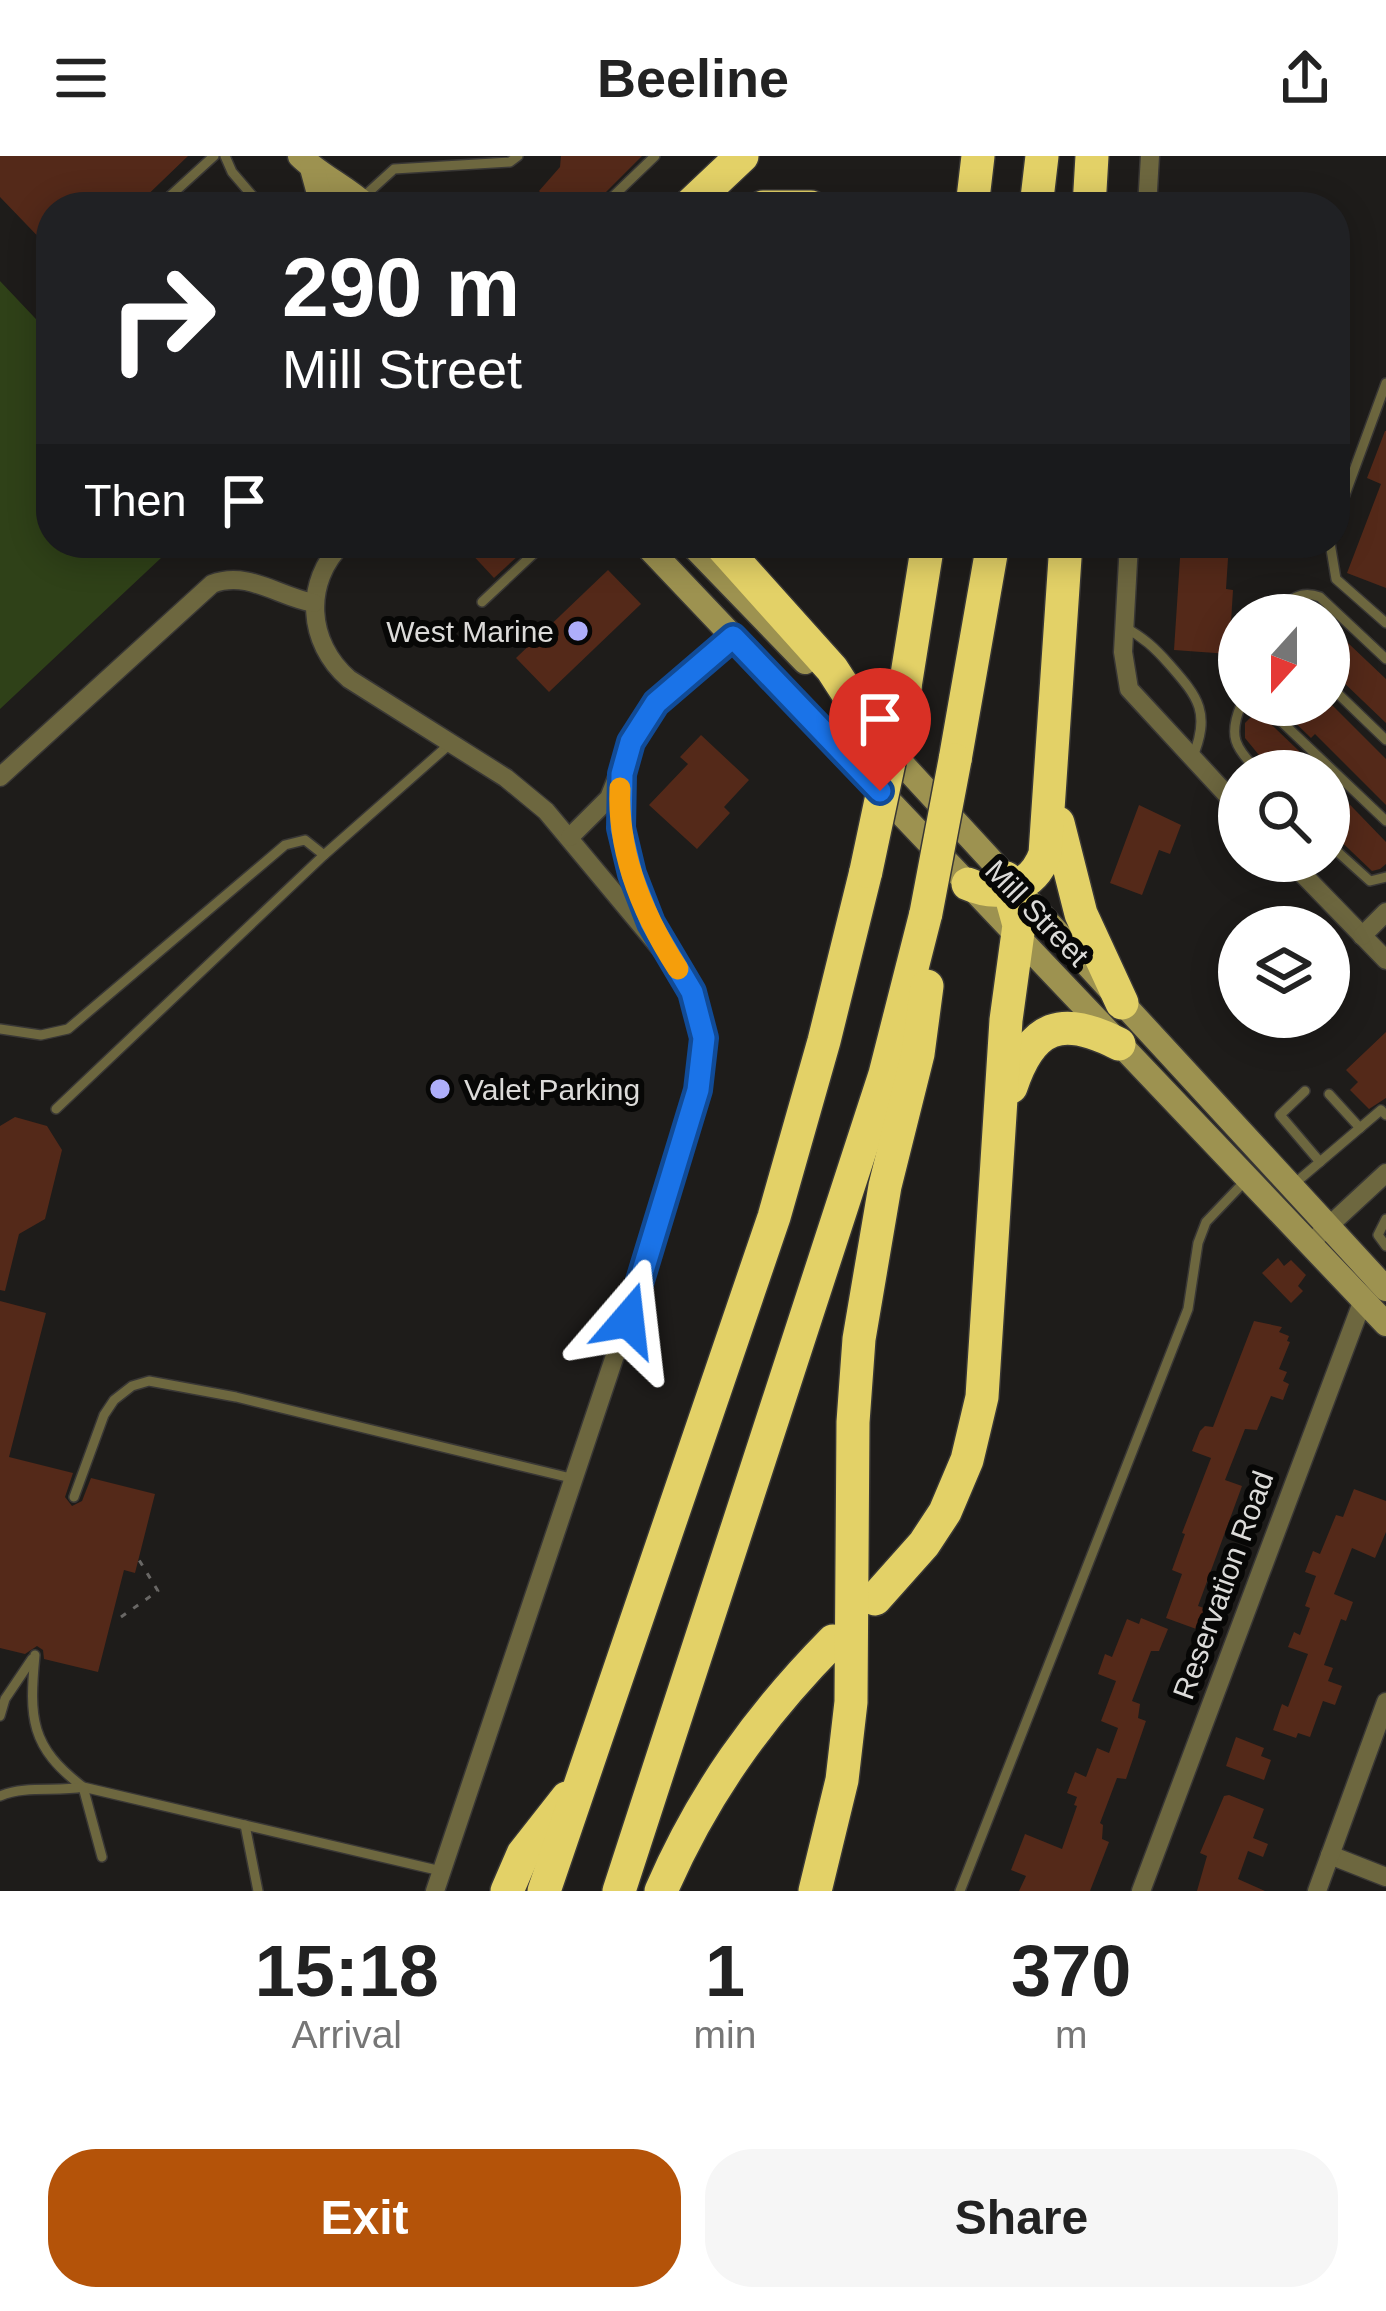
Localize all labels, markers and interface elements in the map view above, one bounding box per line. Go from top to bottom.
icon: menu [48,45,114,111]
icon: share [1272,45,1338,111]
text: Beeline [597,48,789,108]
icon: right [84,240,240,396]
text: 290 m [282,240,520,334]
text: Mill Street [282,339,522,399]
icon: arrive [211,468,277,534]
text: Then [84,475,187,526]
north arrow [1218,594,1350,726]
map controls [1218,594,1350,1038]
place label: West Marine [386,615,554,648]
marker: West Marine [565,618,591,644]
pin [829,668,931,791]
icon: arrive [847,686,913,752]
button: search [1218,750,1350,882]
street label: Mill Street [979,854,1096,973]
button: layers [1218,906,1350,1038]
place label: Valet Parking [464,1073,640,1106]
marker: Valet Parking [427,1076,453,1102]
position arrow [565,1257,691,1383]
street label: Reservation Road [1166,1467,1280,1703]
text: 15:18 [255,1931,439,2011]
text: 1 [705,1931,745,2011]
text: 370 [1011,1931,1131,2011]
text: Arrival [292,2013,402,2056]
text: min [694,2013,756,2056]
text: m [1055,2013,1087,2056]
button: Exit [48,2149,681,2287]
button: Share [705,2149,1338,2287]

